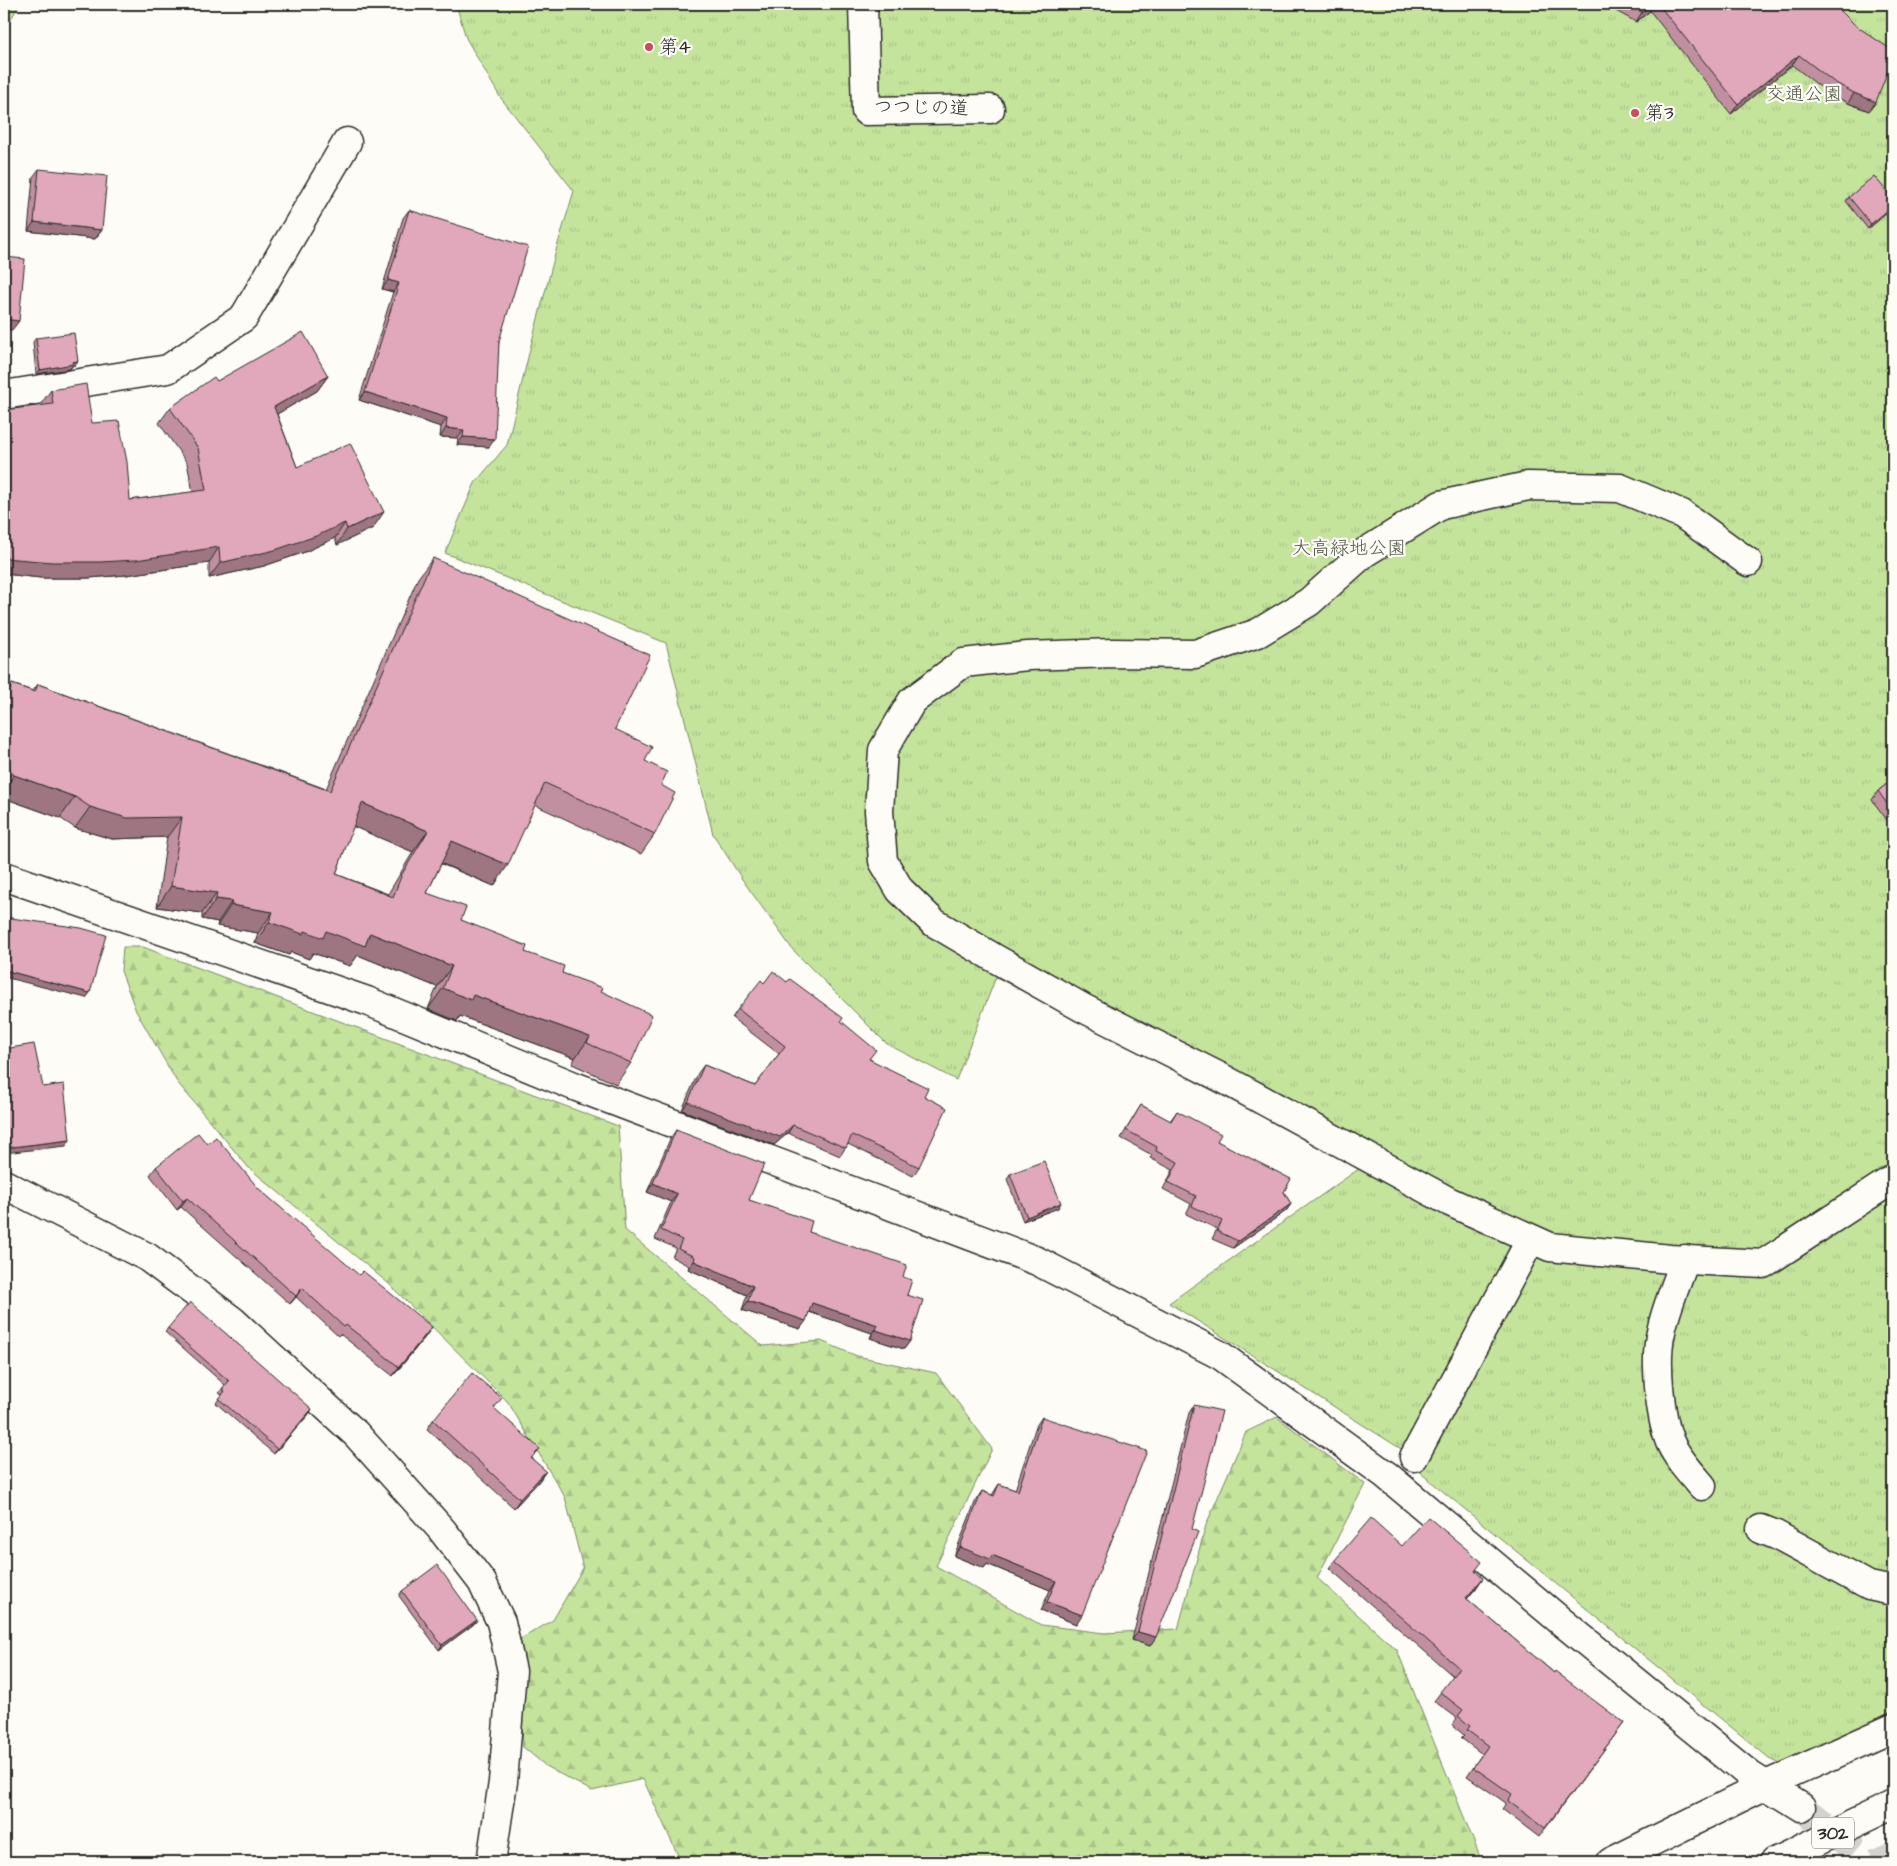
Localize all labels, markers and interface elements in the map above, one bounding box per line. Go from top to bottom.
place label: 第4 [659,34,691,61]
marker: 第4 [643,41,655,53]
park label: 交通公園 [1766,81,1842,108]
street label: つつじの道 [873,94,969,122]
place label: 第3 [1645,100,1674,127]
marker: 第3 [1629,107,1641,119]
park label: 大高緑地公園 [1292,535,1406,562]
road number: 302 [1812,1818,1854,1849]

